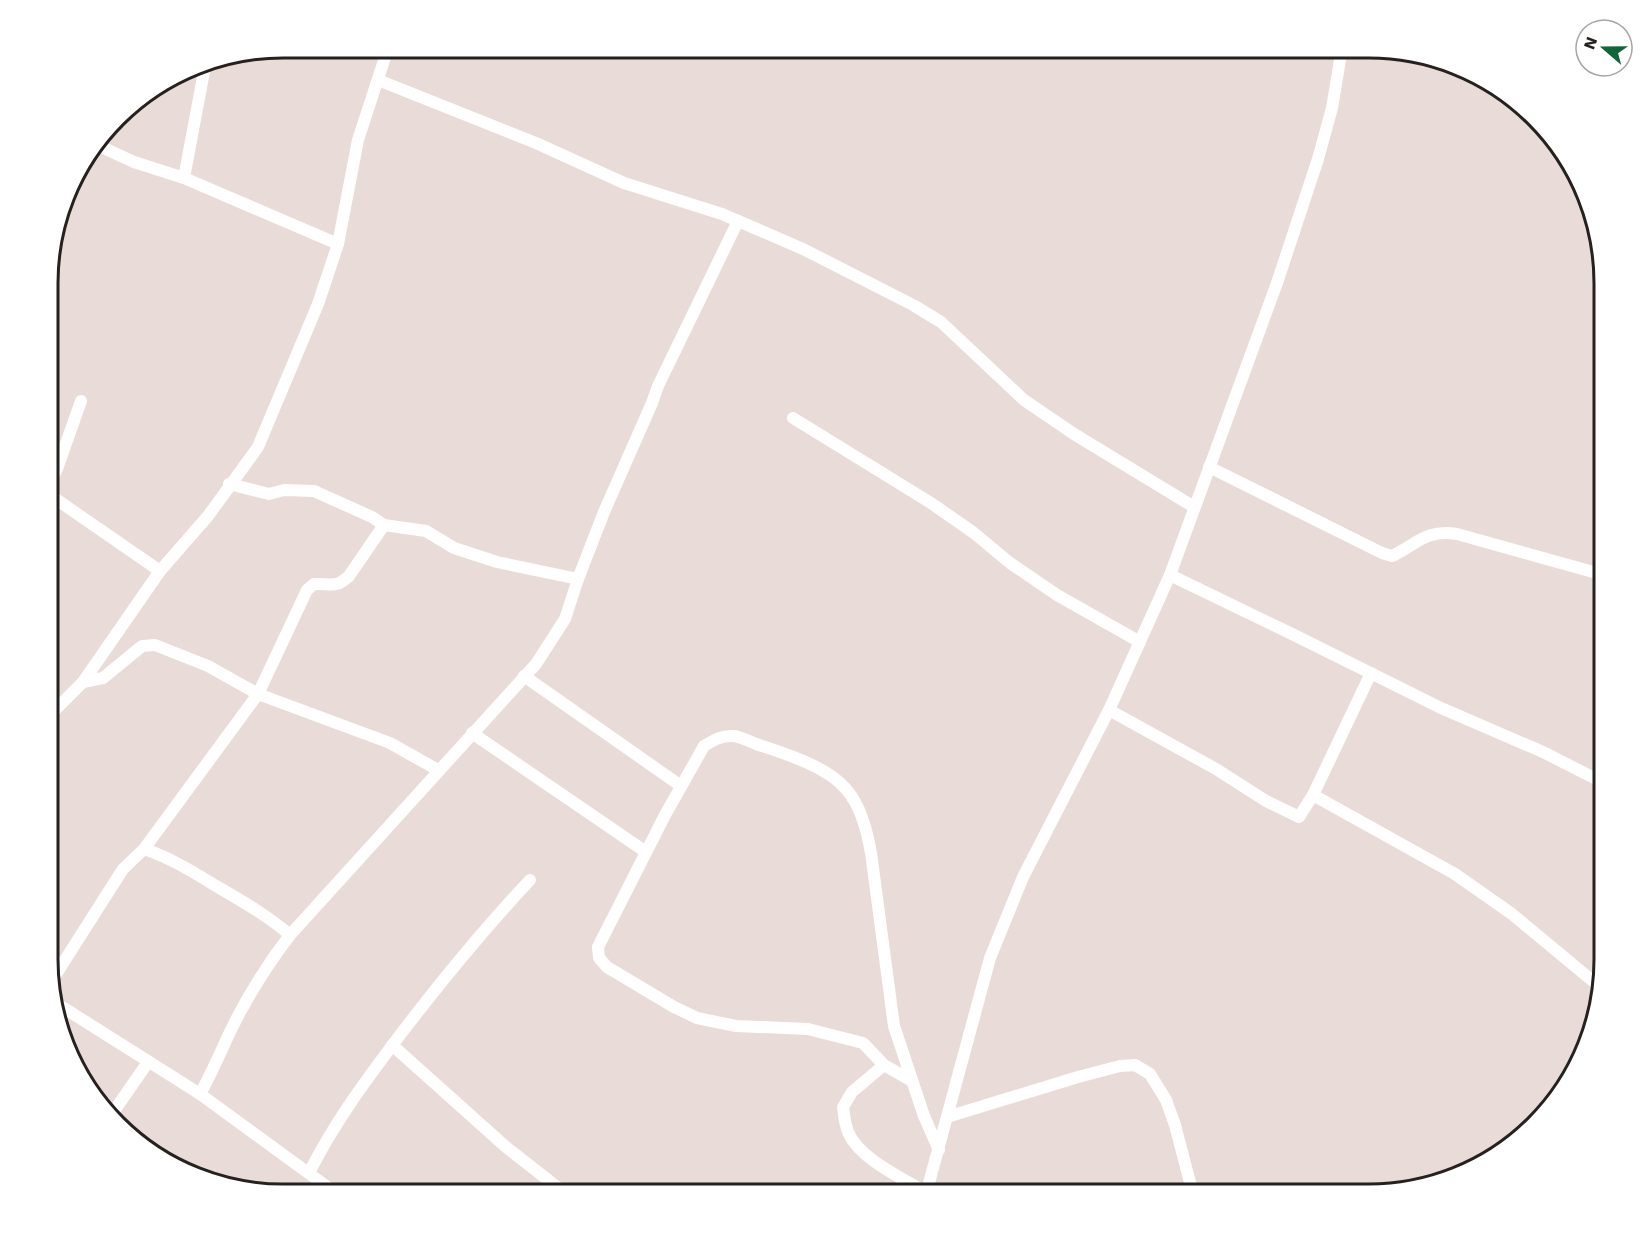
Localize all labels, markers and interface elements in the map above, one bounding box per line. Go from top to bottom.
north arrow [1574,18,1634,78]
text: N [1579,34,1601,52]

